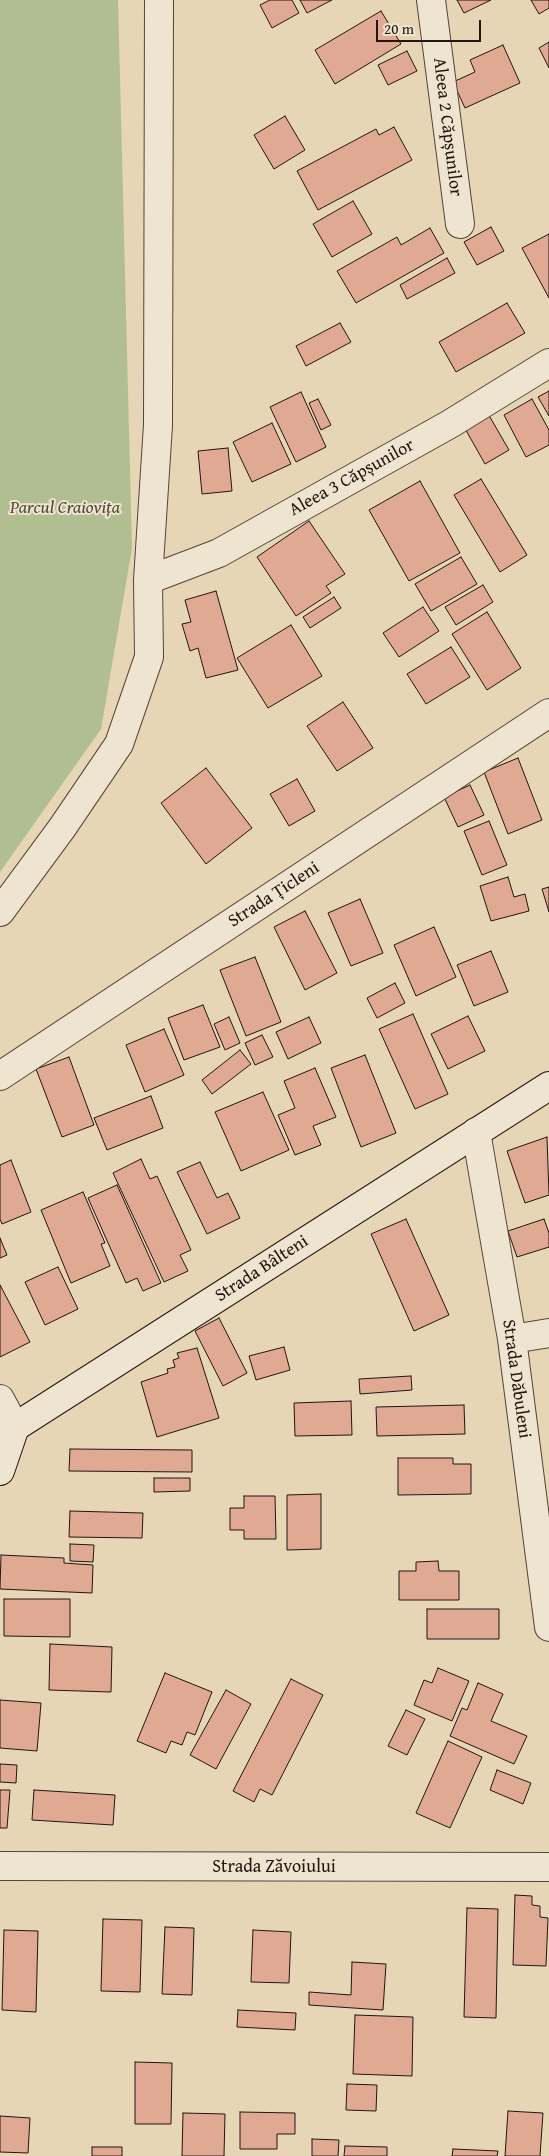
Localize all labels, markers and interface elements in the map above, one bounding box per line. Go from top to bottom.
scale bar [379,10,484,42]
text: 20 m [384,18,414,39]
street label: Aleea 2 Căpșunilor [428,56,466,198]
street label: Aleea 3 Căpșunilor [286,435,418,521]
park label: Parcul Craiovița [10,497,120,519]
street label: Strada Țicleni [224,857,324,933]
street label: Strada Bâlteni [211,1231,313,1307]
street label: Strada Dăbuleni [497,1318,535,1440]
street label: Strada Zăvoiului [212,1856,336,1878]

